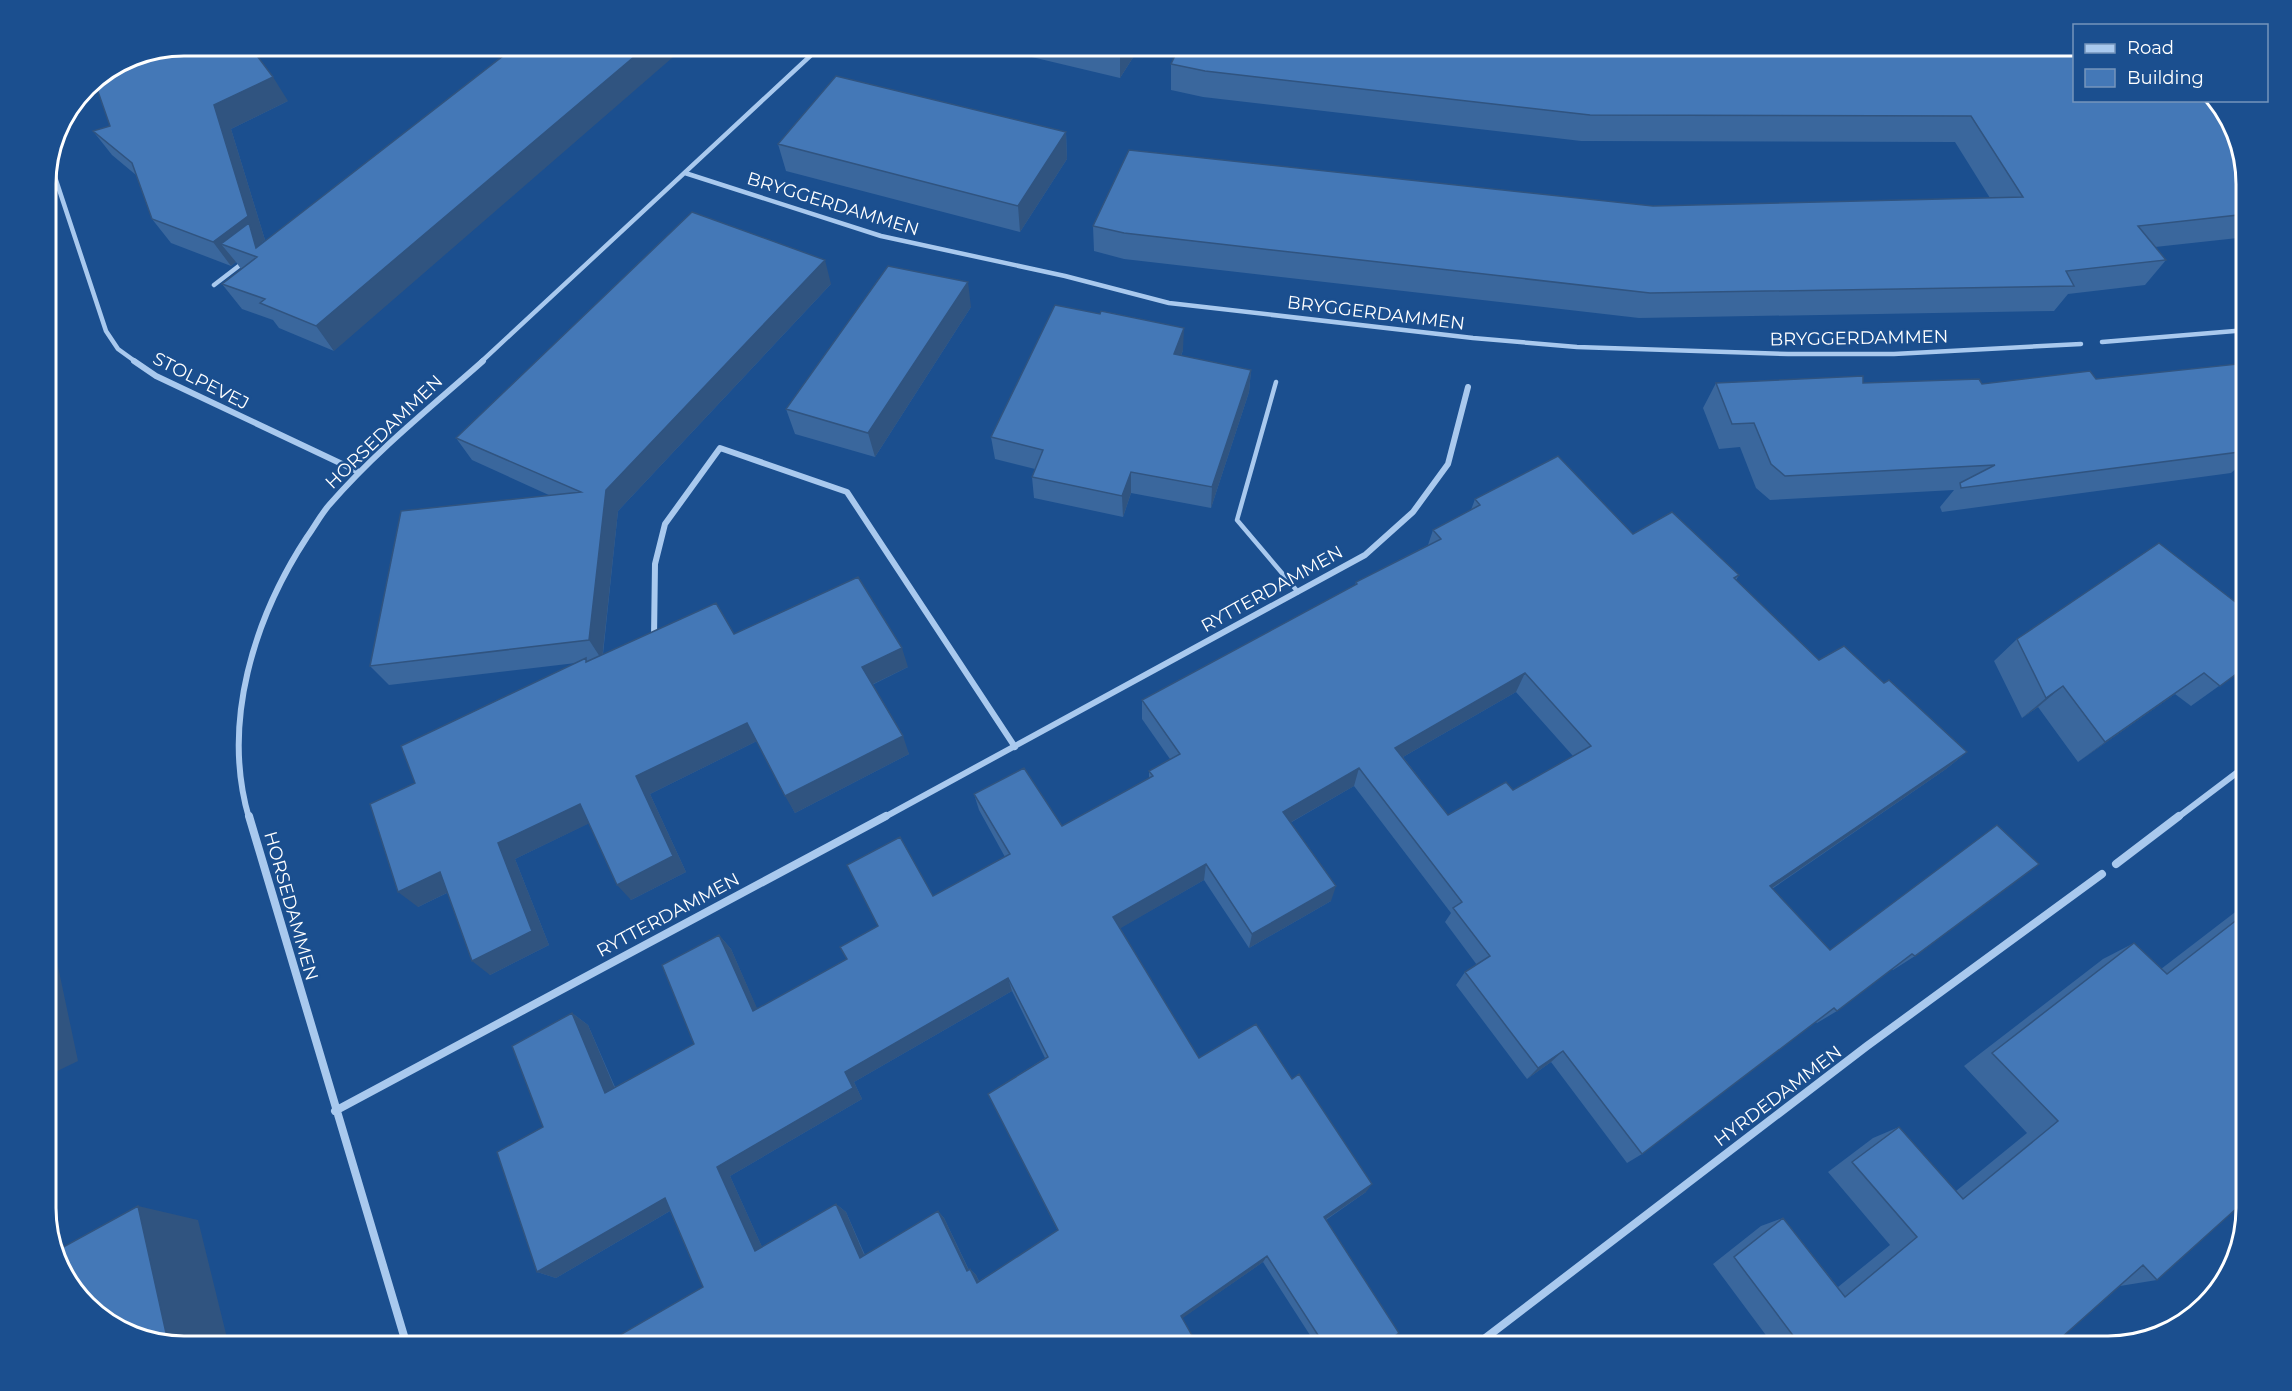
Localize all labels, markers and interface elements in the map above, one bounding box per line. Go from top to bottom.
legend [2073,24,2268,102]
text: Road [2127,37,2174,59]
text: Building [2127,67,2204,89]
street label: BRYGGERDAMMEN [744,167,922,241]
street label: BRYGGERDAMMEN [1286,291,1466,335]
street label: BRYGGERDAMMEN [1769,325,1949,351]
street label: STOLPEVEJ [149,347,253,415]
street label: HORSEDAMMEN [321,370,447,494]
street label: RYTTERDAMMEN [1197,541,1347,637]
street label: HORSEDAMMEN [259,829,323,983]
street label: RYTTERDAMMEN [593,868,743,962]
street label: HYRDEDAMMEN [1710,1041,1846,1151]

